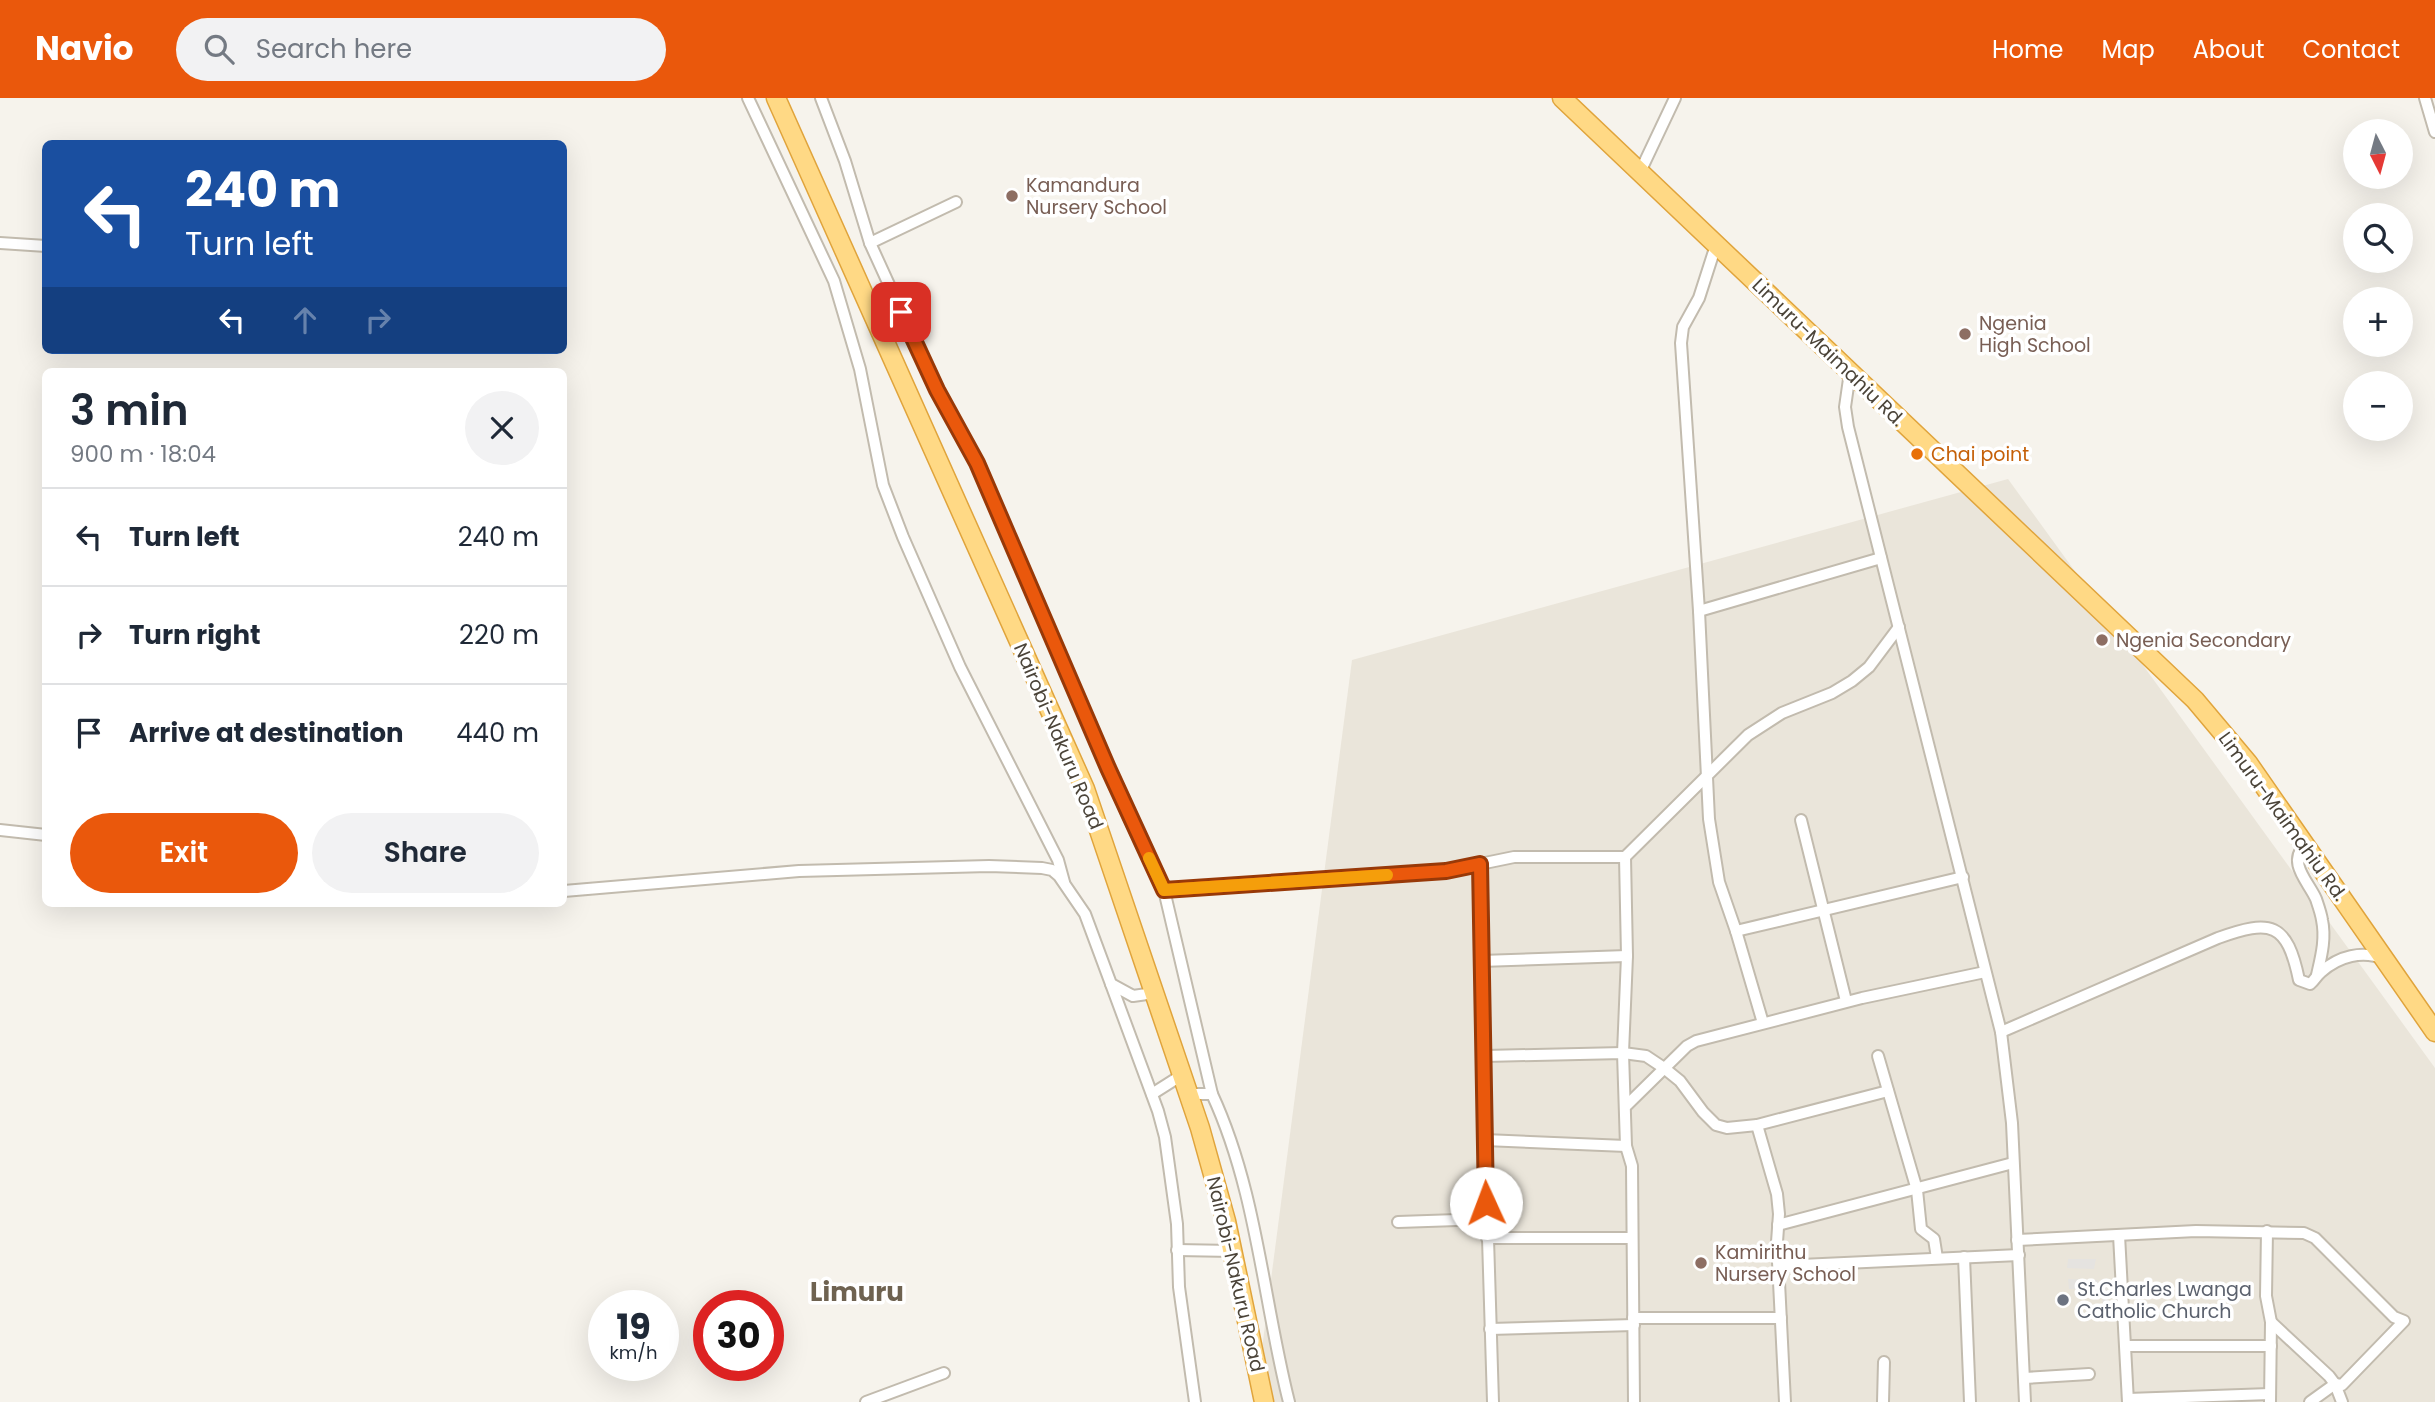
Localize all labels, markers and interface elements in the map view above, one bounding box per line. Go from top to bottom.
search box [176,18,666,81]
text: Navio [35,25,134,72]
icon: search [200,30,238,68]
text: Search here [256,31,412,67]
text: Home [1992,33,2064,66]
text: Map [2102,33,2155,66]
text: About [2193,33,2264,66]
text: Contact [2302,33,2400,66]
north arrow [2343,119,2413,189]
map controls [2343,119,2413,441]
text: 240 m [185,156,340,224]
icon: left [70,168,161,259]
place label: Kamandura Nursery School [1026,172,1167,221]
marker: Kamandura Nursery School [1004,188,1020,204]
button: search [2343,203,2413,273]
text: Turn left [185,221,314,266]
street label: Limuru-Maimahiu Rd. [1746,272,1911,433]
pin [871,282,931,342]
button: + [2343,287,2413,357]
icon: arrive [882,293,920,331]
icon: left [213,301,251,339]
icon: ahead [286,301,324,339]
icon: right [359,301,397,339]
place label: Ngenia High School [1979,310,2091,359]
marker: Ngenia High School [1957,326,1973,342]
button: − [2343,371,2413,441]
text: 3 min [70,381,189,440]
button: close [465,391,539,465]
text: 900 m · 18:04 [70,438,216,470]
place label: Chai point [1931,441,2029,468]
marker: Chai point [1909,446,1925,462]
icon: left [70,518,108,556]
text: Turn left [129,519,240,555]
text: 240 m [458,519,539,555]
icon: right [70,616,108,654]
text: Turn right [129,617,261,653]
text: 220 m [459,617,539,653]
place label: Ngenia Secondary [2116,627,2291,654]
marker: Ngenia Secondary [2094,632,2110,648]
street label: Nairobi-Nakuru Road [1007,639,1110,834]
icon: arrive [70,714,108,752]
text: Arrive at destination [129,715,404,751]
text: 440 m [456,715,539,751]
street label: Limuru-Maimahiu Rd. [2212,726,2353,906]
button: Exit [70,813,298,893]
button: Share [312,813,539,893]
position arrow [1449,1166,1523,1240]
street label: Nairobi-Nakuru Road [1200,1174,1271,1375]
place label: Kamirithu Nursery School [1715,1239,1856,1288]
marker: Kamirithu Nursery School [1693,1255,1709,1271]
district label: Limuru [810,1274,904,1310]
place label: St.Charles Lwanga Catholic Church [2077,1276,2252,1325]
speed limit sign: 30 [693,1290,784,1381]
marker: St.Charles Lwanga Catholic Church [2055,1292,2071,1308]
text: 19 [616,1302,651,1351]
text: km/h [610,1340,657,1365]

